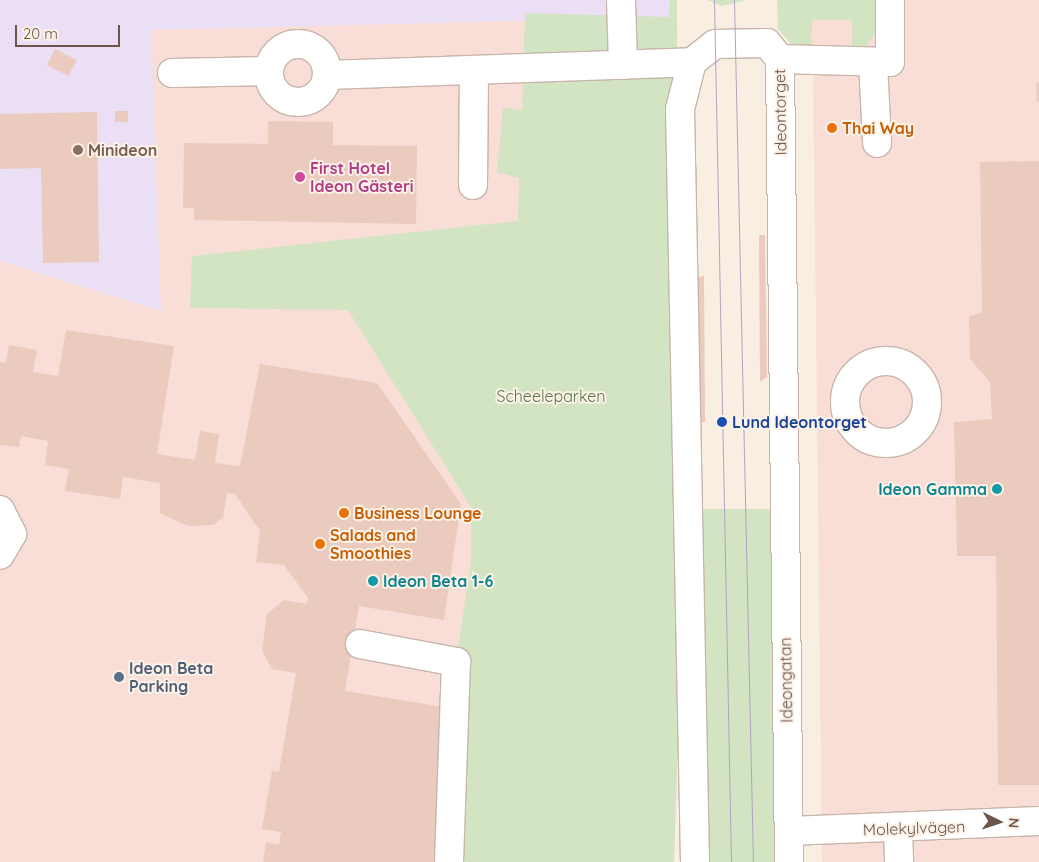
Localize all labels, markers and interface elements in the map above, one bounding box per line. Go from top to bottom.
scale bar [18,15,122,47]
text: 20 m [23,24,58,43]
street label: Ideontorget [770,68,790,156]
place label: Thai Way [842,118,914,138]
marker: Thai Way [826,122,838,134]
place label: Minideon [88,140,157,160]
marker: Minideon [72,144,84,156]
place label: First Hotel Ideon Gästeri [310,158,414,196]
marker: First Hotel Ideon Gästeri [294,171,306,183]
park label: Scheeleparken [496,386,606,406]
place label: Lund Ideontorget [732,412,867,432]
marker: Lund Ideontorget [716,416,728,428]
place label: Ideon Gamma [878,479,987,499]
marker: Ideon Gamma [991,483,1003,495]
place label: Business Lounge [354,503,481,523]
marker: Business Lounge [338,507,350,519]
place label: Salads and Smoothies [330,525,416,563]
marker: Salads and Smoothies [314,538,326,550]
place label: Ideon Beta 1-6 [383,571,493,591]
marker: Ideon Beta 1-6 [367,575,379,587]
street label: Ideongatan [776,637,796,723]
place label: Ideon Beta Parking [129,658,213,696]
marker: Ideon Beta Parking [113,671,125,683]
north arrow [974,797,1024,847]
street label: Molekylvägen [862,817,966,839]
text: N [1005,817,1023,829]

